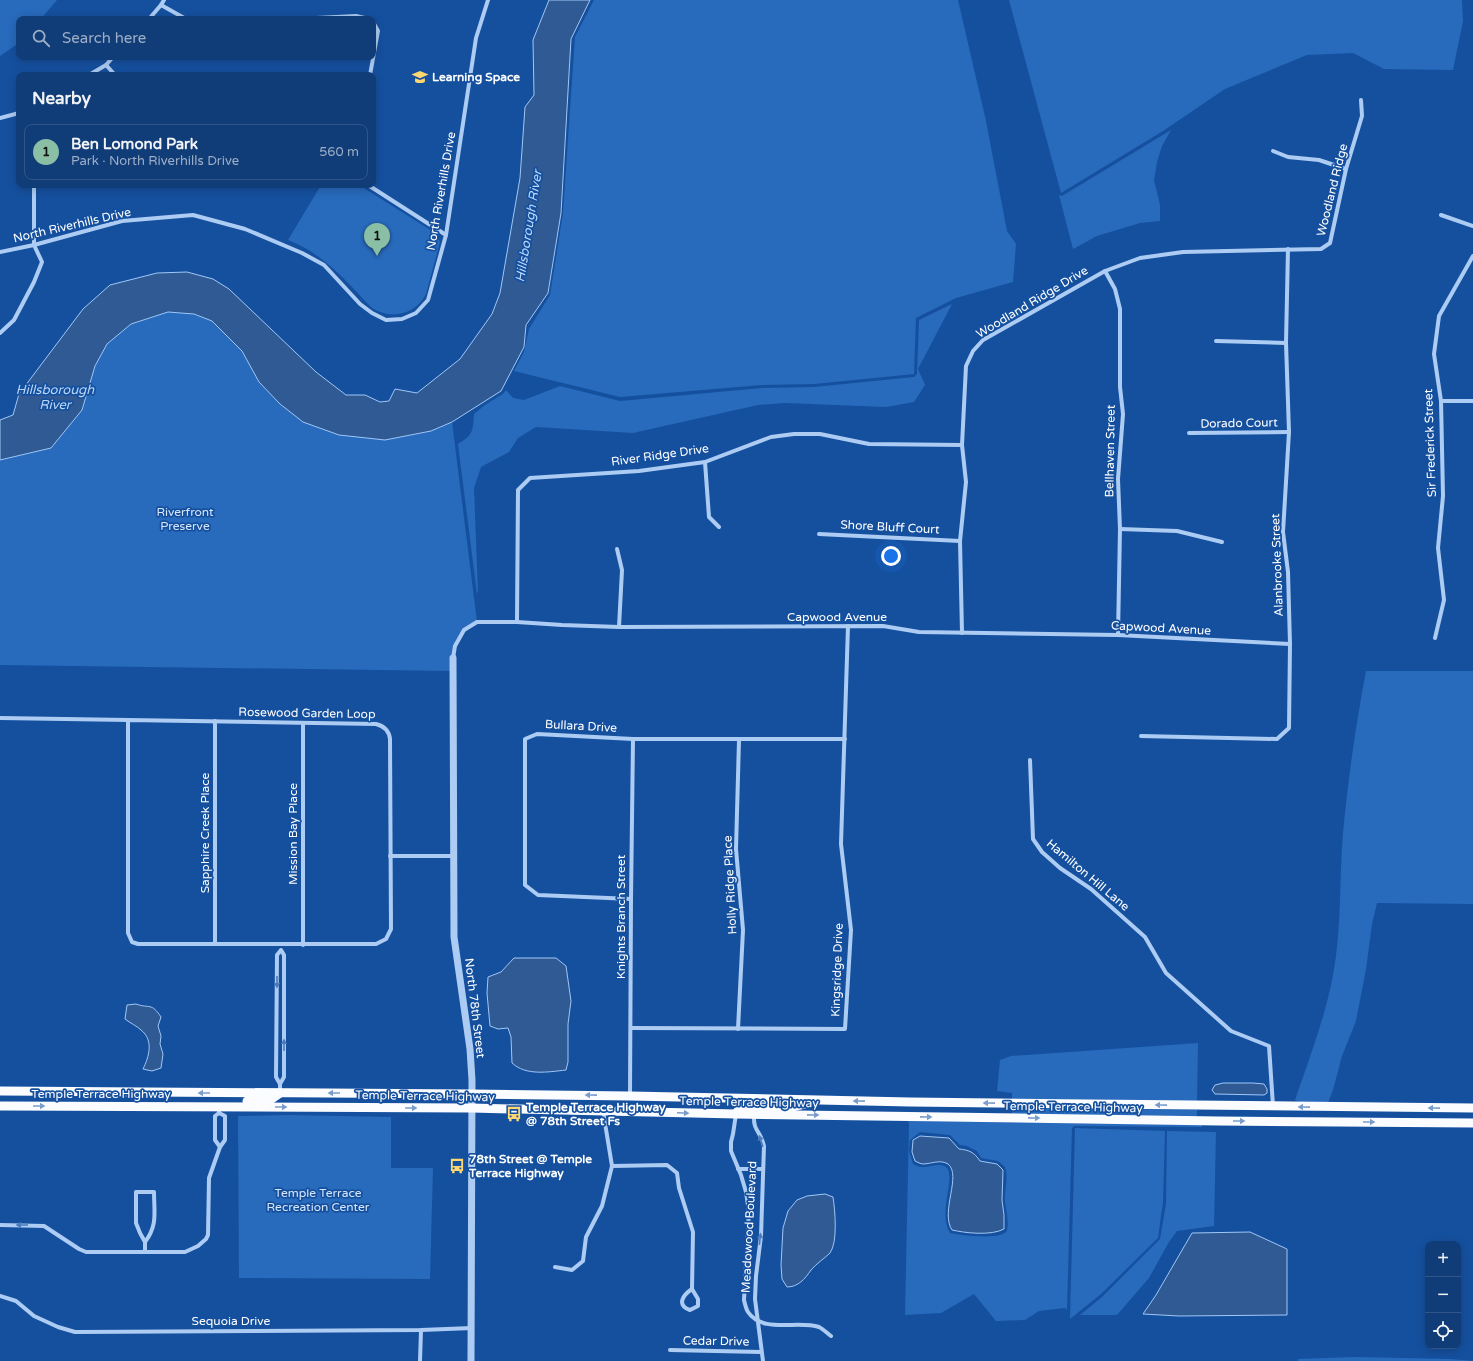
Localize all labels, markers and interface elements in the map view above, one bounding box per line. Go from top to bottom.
search box [16,16,376,60]
icon: search [30,27,52,49]
text: Search here [62,29,146,47]
school or university icon: Learning Space [411,68,429,86]
place label: Learning Space [432,70,520,85]
text: Nearby [32,88,91,109]
street label: North Riverhills Drive [424,130,458,251]
text: Ben Lomond Park [71,135,198,153]
street label: Woodland Ridge [1314,142,1350,238]
text: 1 [42,144,50,160]
text: 560 m [319,144,359,160]
text: Park · North Riverhills Drive [71,153,239,169]
water label: Hillsborough River [512,167,546,283]
street label: North Riverhills Drive [12,205,132,245]
pin: 1 [364,223,390,256]
street label: Woodland Ridge Drive [974,263,1090,341]
water label: Hillsborough River [16,382,95,413]
street label: Sir Frederick Street [1421,388,1439,497]
street label: Bellhaven Street [1102,404,1118,497]
street label: Dorado Court [1200,415,1278,431]
street label: River Ridge Drive [610,441,710,469]
park label: Riverfront Preserve [156,505,214,533]
street label: Alanbrooke Street [1268,513,1286,617]
street label: Shore Bluff Court [840,517,940,537]
your location [881,546,901,566]
street label: Capwood Avenue [787,610,887,624]
street label: Capwood Avenue [1111,618,1212,638]
street label: Rosewood Garden Loop [238,705,376,721]
street label: Bullara Drive [545,717,618,735]
street label: Sapphire Creek Place [198,772,212,893]
street label: Mission Bay Place [286,783,300,885]
street label: Holly Ridge Place [720,835,740,935]
street label: Hamilton Hill Lane [1044,836,1132,914]
street label: Knights Branch Street [614,854,628,979]
street label: Kingsridge Drive [828,923,846,1017]
street label: North 78th Street [462,957,488,1059]
one-way arrow [274,976,280,989]
one-way arrow [281,1038,287,1051]
street label: Temple Terrace Highway [31,1087,171,1101]
street label: Temple Terrace Highway [355,1088,495,1104]
one-way arrow [197,1090,210,1096]
one-way arrow [327,1090,340,1096]
one-way arrow [584,1092,597,1098]
street label: Temple Terrace Highway [679,1094,819,1110]
one-way arrow [852,1098,865,1104]
street label: Temple Terrace Highway [1003,1099,1143,1115]
place label: Temple Terrace Highway @ 78th Street Fs [525,1100,666,1128]
one-way arrow [982,1100,995,1106]
one-way arrow [1154,1102,1167,1108]
one-way arrow [33,1103,46,1109]
one-way arrow [275,1104,288,1110]
one-way arrow [1297,1104,1310,1110]
one-way arrow [405,1105,418,1111]
bus stop icon: Temple Terrace Highway @ 78th Street Fs [505,1105,523,1123]
one-way arrow [1427,1105,1440,1111]
one-way arrow [677,1109,689,1116]
one-way arrow [807,1112,820,1118]
one-way arrow [920,1114,933,1120]
one-way arrow [1028,1115,1041,1121]
one-way arrow [1233,1118,1246,1124]
one-way arrow [1363,1119,1376,1125]
one-way arrow [758,1135,765,1147]
place label: 78th Street @ Temple Terrace Highway [468,1152,592,1181]
bus stop icon: 78th Street @ Temple Terrace Highway [448,1157,466,1175]
street label: Meadowood Boulevard [739,1161,759,1293]
park label: Temple Terrace Recreation Center [267,1186,370,1214]
one-way arrow [15,1222,28,1228]
one-way arrow [757,1233,764,1245]
map controls [1425,1241,1461,1349]
button: + [1425,1241,1461,1277]
button: − [1425,1277,1461,1313]
button: locate [1425,1313,1461,1349]
street label: Sequoia Drive [192,1314,271,1328]
street label: Cedar Drive [683,1333,750,1349]

